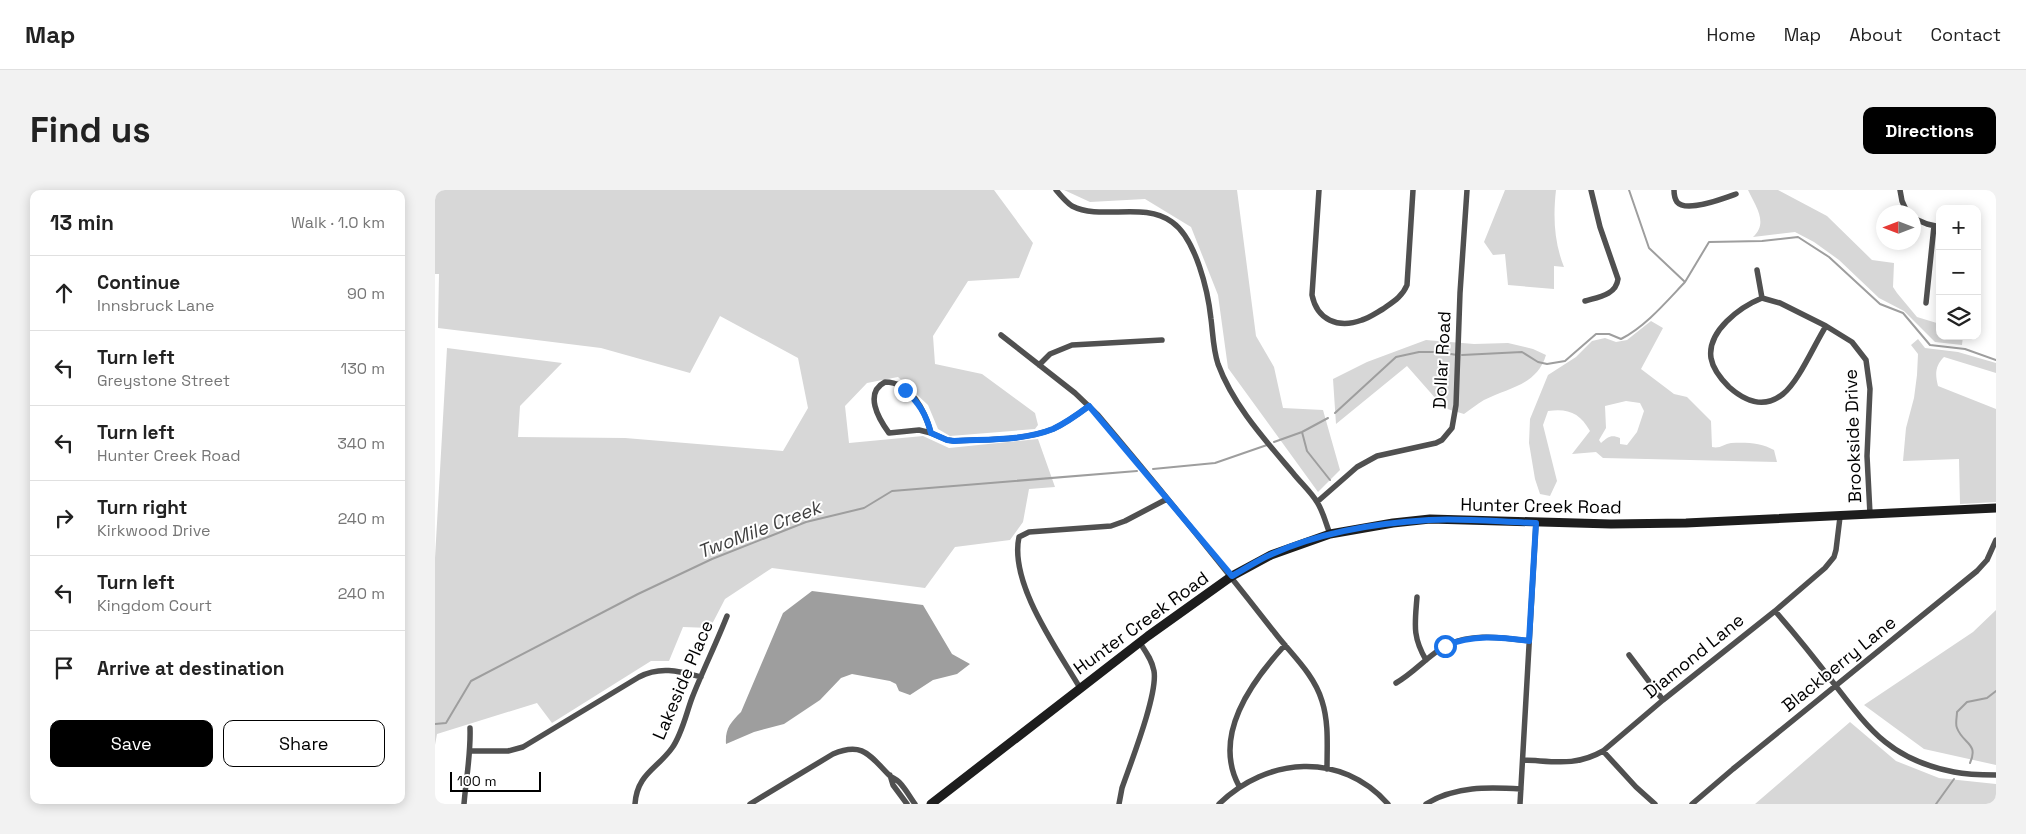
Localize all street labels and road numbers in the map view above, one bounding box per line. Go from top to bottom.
street label: Dollar Road [1427,311,1456,409]
street label: Brookside Drive [1839,369,1866,503]
street label: Hunter Creek Road [1460,493,1622,518]
street label: Hunter Creek Road [1069,566,1213,679]
street label: Diamond Lane [1639,608,1748,703]
street label: Blackberry Lane [1777,611,1900,717]
street label: Lakeside Place [647,617,718,743]

